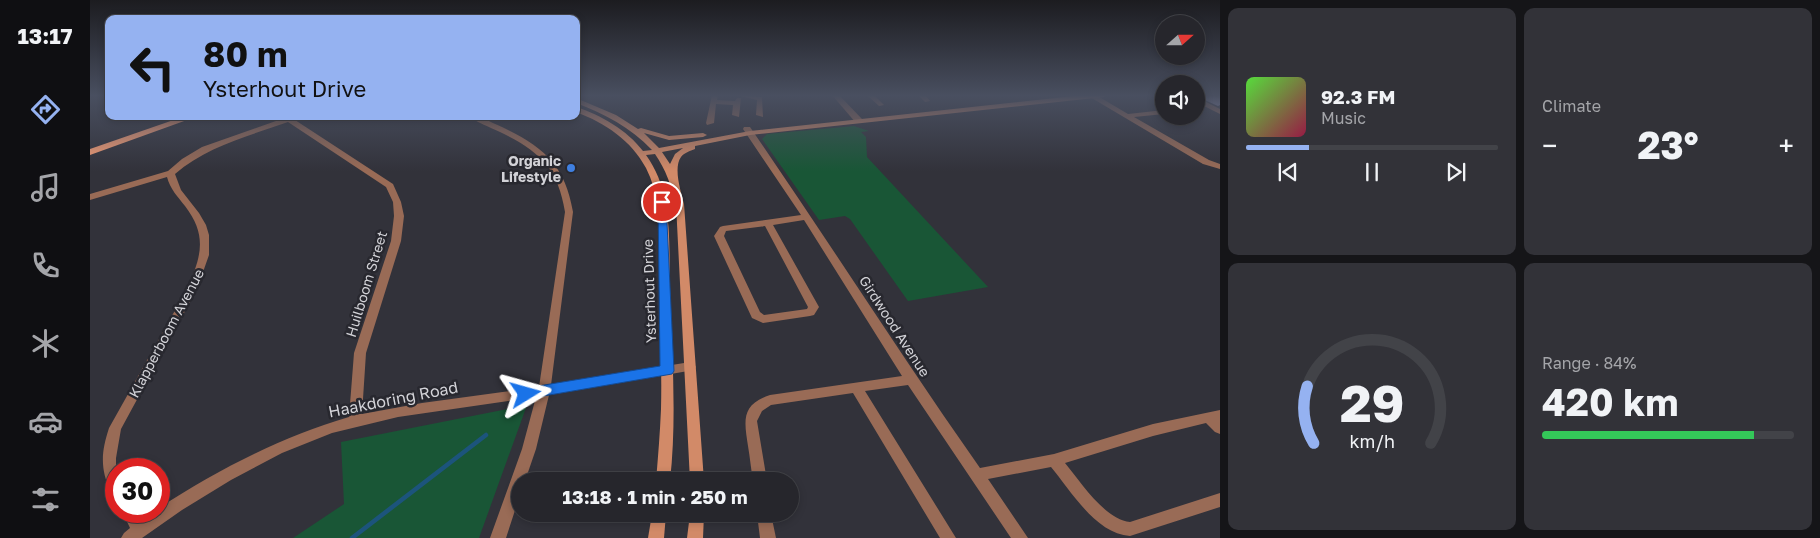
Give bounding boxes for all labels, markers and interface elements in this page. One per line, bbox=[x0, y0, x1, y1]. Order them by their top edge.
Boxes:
north arrow bbox=[1155, 15, 1205, 65]
map controls bbox=[1155, 15, 1205, 125]
text: 13:17 bbox=[17, 22, 73, 49]
text: 80 m bbox=[203, 33, 288, 75]
icon: left bbox=[120, 35, 185, 100]
text: Ysterhout Drive bbox=[203, 75, 366, 102]
button: sound bbox=[1155, 75, 1205, 125]
text: 92.3 FM bbox=[1321, 85, 1395, 108]
icon: directions bbox=[28, 92, 63, 127]
text: Climate bbox=[1542, 96, 1601, 116]
text: Music bbox=[1321, 108, 1366, 128]
text: 23° bbox=[1637, 122, 1699, 167]
text: − bbox=[1542, 129, 1557, 162]
text: + bbox=[1779, 129, 1794, 162]
place label: Organic Lifestyle bbox=[501, 152, 561, 185]
icon: previous bbox=[1274, 158, 1302, 186]
icon: pause bbox=[1358, 158, 1386, 186]
icon: next bbox=[1442, 158, 1470, 186]
marker: Organic Lifestyle bbox=[565, 162, 577, 174]
icon: music bbox=[28, 170, 63, 205]
pin bbox=[641, 181, 683, 223]
icon: arrive bbox=[648, 188, 676, 216]
street label: Huilboom Street bbox=[342, 229, 390, 339]
street label: Ysterhout Drive bbox=[639, 239, 659, 343]
icon: phone bbox=[28, 248, 63, 283]
street label: Klapperboom Avenue bbox=[125, 266, 207, 400]
street label: Girdwood Avenue bbox=[856, 272, 934, 380]
icon: climate bbox=[28, 326, 63, 361]
text: Range · 84% bbox=[1542, 353, 1636, 373]
position arrow bbox=[499, 367, 551, 419]
text: 29 bbox=[1340, 371, 1404, 433]
street label: Haakdoring Road bbox=[326, 377, 460, 421]
text: 420 km bbox=[1542, 379, 1678, 424]
icon: car bbox=[28, 404, 63, 439]
text: km/h bbox=[1349, 430, 1395, 452]
speed limit sign: 30 bbox=[105, 458, 170, 523]
icon: filters bbox=[28, 482, 63, 517]
text: 13:18 · 1 min · 250 m bbox=[562, 485, 748, 508]

